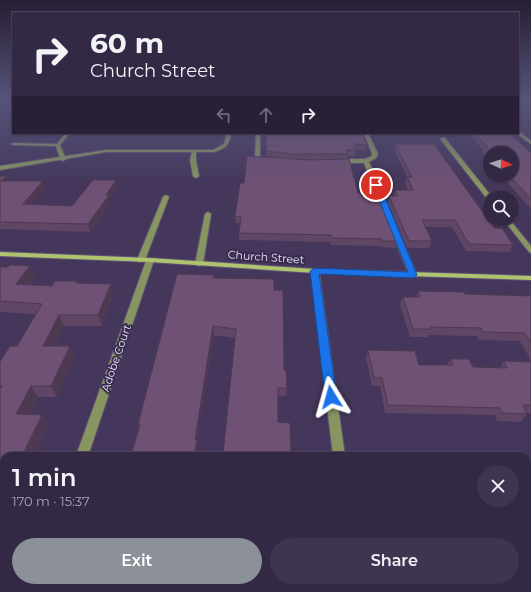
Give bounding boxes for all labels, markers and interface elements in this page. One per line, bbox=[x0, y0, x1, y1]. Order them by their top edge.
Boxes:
text: 60 m bbox=[90, 26, 164, 60]
icon: right bbox=[24, 28, 76, 80]
text: Church Street bbox=[90, 60, 215, 82]
icon: left bbox=[213, 104, 235, 126]
icon: ahead bbox=[255, 104, 277, 126]
icon: right bbox=[297, 104, 319, 126]
north arrow bbox=[483, 146, 519, 182]
map controls bbox=[483, 146, 519, 226]
pin bbox=[359, 168, 393, 202]
icon: arrive bbox=[365, 174, 387, 196]
button: search bbox=[483, 190, 519, 226]
street label: Church Street bbox=[227, 247, 305, 267]
street label: Adobe Court bbox=[98, 322, 134, 393]
position arrow bbox=[310, 376, 352, 418]
text: 1 min bbox=[12, 463, 76, 492]
button: close bbox=[477, 465, 519, 507]
text: 170 m · 15:37 bbox=[12, 493, 90, 509]
button: Exit bbox=[12, 538, 262, 584]
button: Share bbox=[270, 538, 519, 584]

